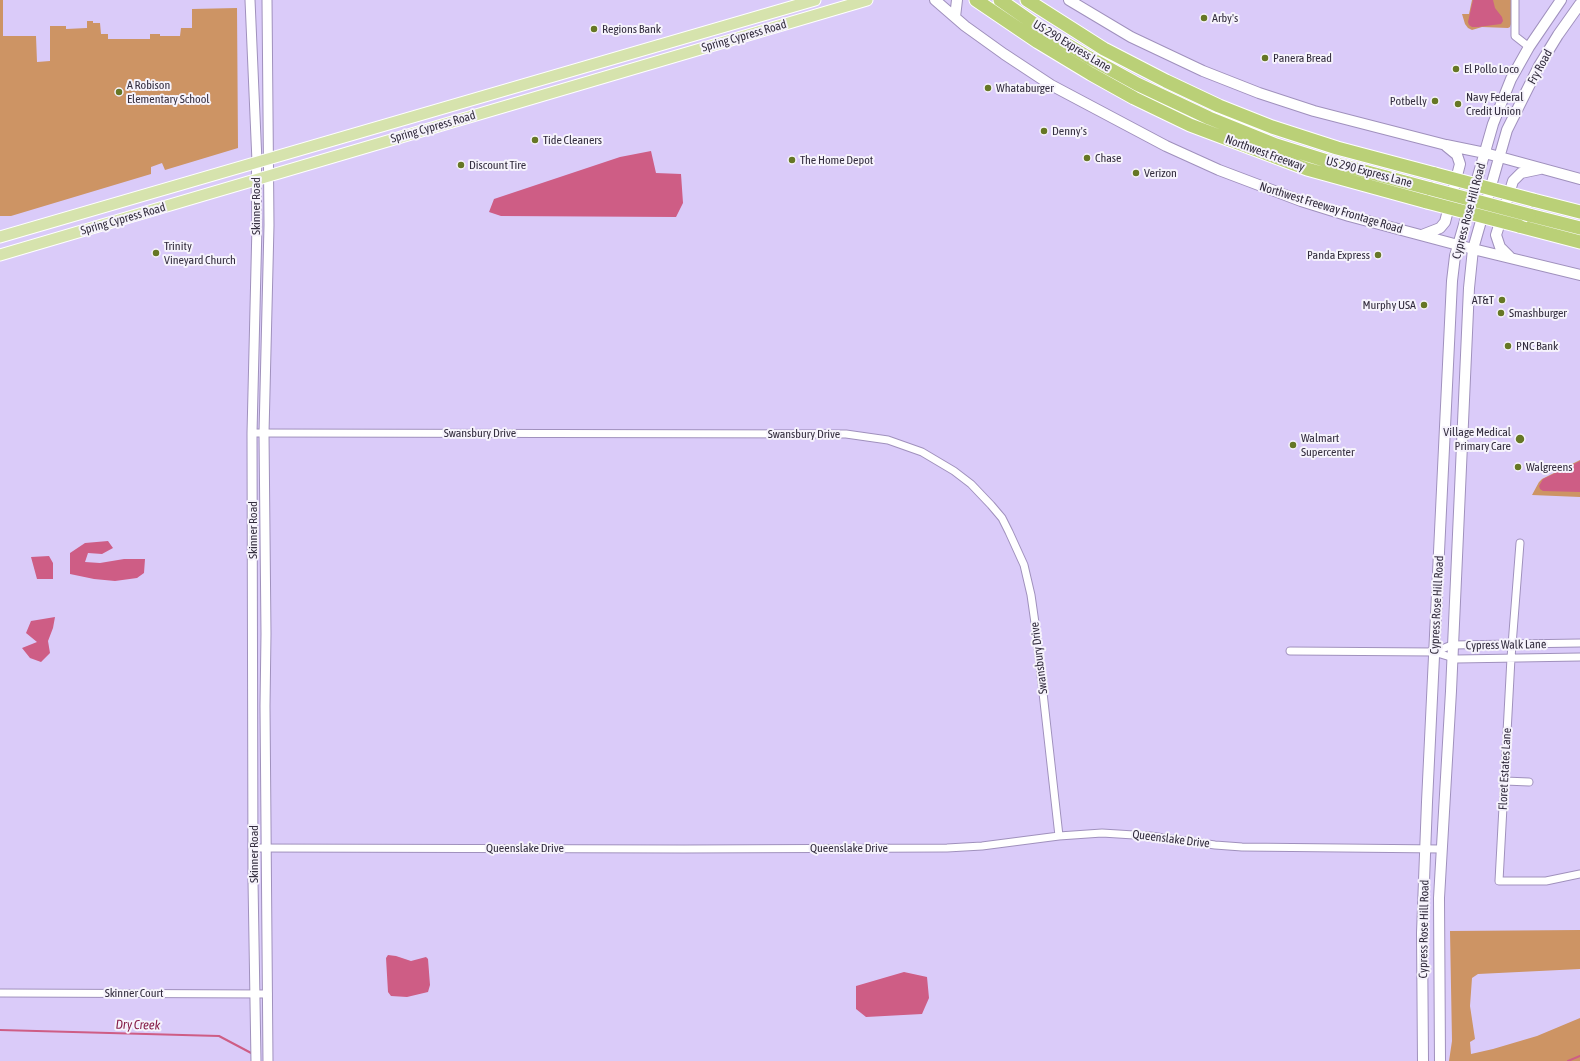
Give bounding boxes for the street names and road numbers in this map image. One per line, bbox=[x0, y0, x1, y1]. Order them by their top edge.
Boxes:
street label: Spring Cypress Road bbox=[700, 17, 788, 55]
street label: US 290 Express Lane bbox=[1030, 17, 1114, 75]
street label: Fry Road bbox=[1525, 47, 1555, 87]
street label: Spring Cypress Road bbox=[389, 108, 477, 146]
street label: Northwest Freeway bbox=[1223, 132, 1307, 174]
street label: US 290 Express Lane bbox=[1324, 154, 1414, 190]
street label: Cypress Rose Hill Road bbox=[1449, 161, 1489, 261]
street label: Skinner Road bbox=[249, 177, 263, 235]
street label: Northwest Freeway Frontage Road bbox=[1258, 179, 1404, 237]
street label: Spring Cypress Road bbox=[79, 200, 167, 238]
street label: Swansbury Drive bbox=[444, 426, 516, 440]
street label: Swansbury Drive bbox=[768, 427, 840, 441]
street label: Skinner Road bbox=[246, 501, 260, 559]
street label: Cypress Rose Hill Road bbox=[1427, 555, 1447, 655]
street label: Swansbury Drive bbox=[1027, 621, 1051, 695]
street label: Cypress Walk Lane bbox=[1466, 637, 1546, 653]
street label: Floret Estates Lane bbox=[1496, 728, 1514, 810]
street label: Skinner Road bbox=[247, 825, 261, 883]
street label: Queenslake Drive bbox=[1131, 827, 1211, 851]
street label: Queenslake Drive bbox=[486, 841, 564, 855]
street label: Queenslake Drive bbox=[810, 841, 888, 855]
street label: Cypress Rose Hill Road bbox=[1416, 880, 1432, 978]
street label: Skinner Court bbox=[105, 986, 163, 1000]

